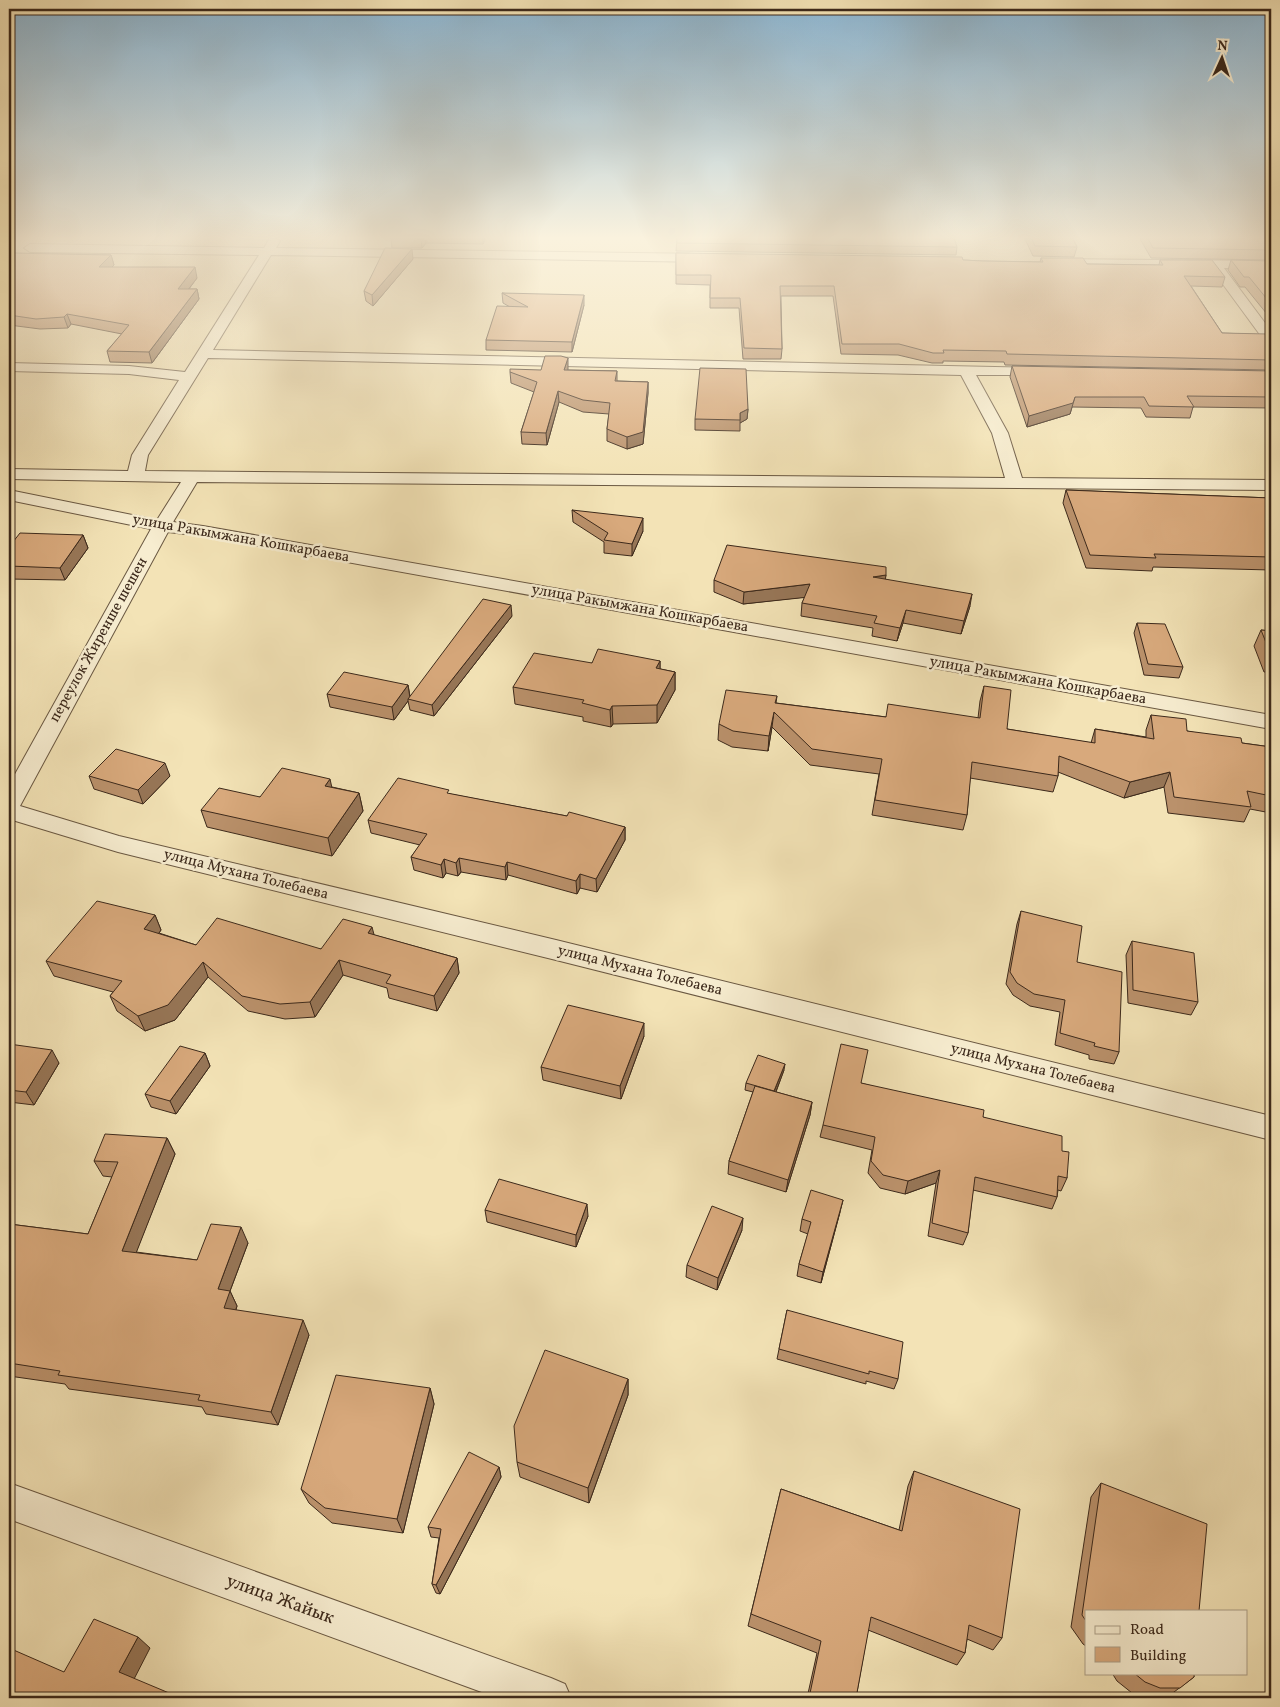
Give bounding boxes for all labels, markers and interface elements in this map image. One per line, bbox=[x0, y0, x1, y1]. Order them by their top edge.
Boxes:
north arrow bbox=[1198, 32, 1248, 82]
text: N bbox=[1217, 37, 1228, 56]
street label: улица Ракымжана Кошкарбаева bbox=[131, 510, 351, 568]
street label: переулок Жиренше шешен bbox=[45, 554, 153, 726]
street label: улица Ракымжана Кошкарбаева bbox=[530, 580, 750, 638]
street label: улица Ракымжана Кошкарбаева bbox=[928, 652, 1148, 710]
street label: улица Мухана Толебаева bbox=[161, 844, 331, 906]
street label: улица Мухана Толебаева bbox=[555, 940, 725, 1002]
street label: улица Мухана Толебаева bbox=[948, 1038, 1118, 1100]
street label: улица Жайык bbox=[222, 1569, 338, 1631]
legend bbox=[1085, 1610, 1248, 1674]
text: Road bbox=[1130, 1620, 1164, 1641]
text: Building bbox=[1130, 1646, 1187, 1667]

